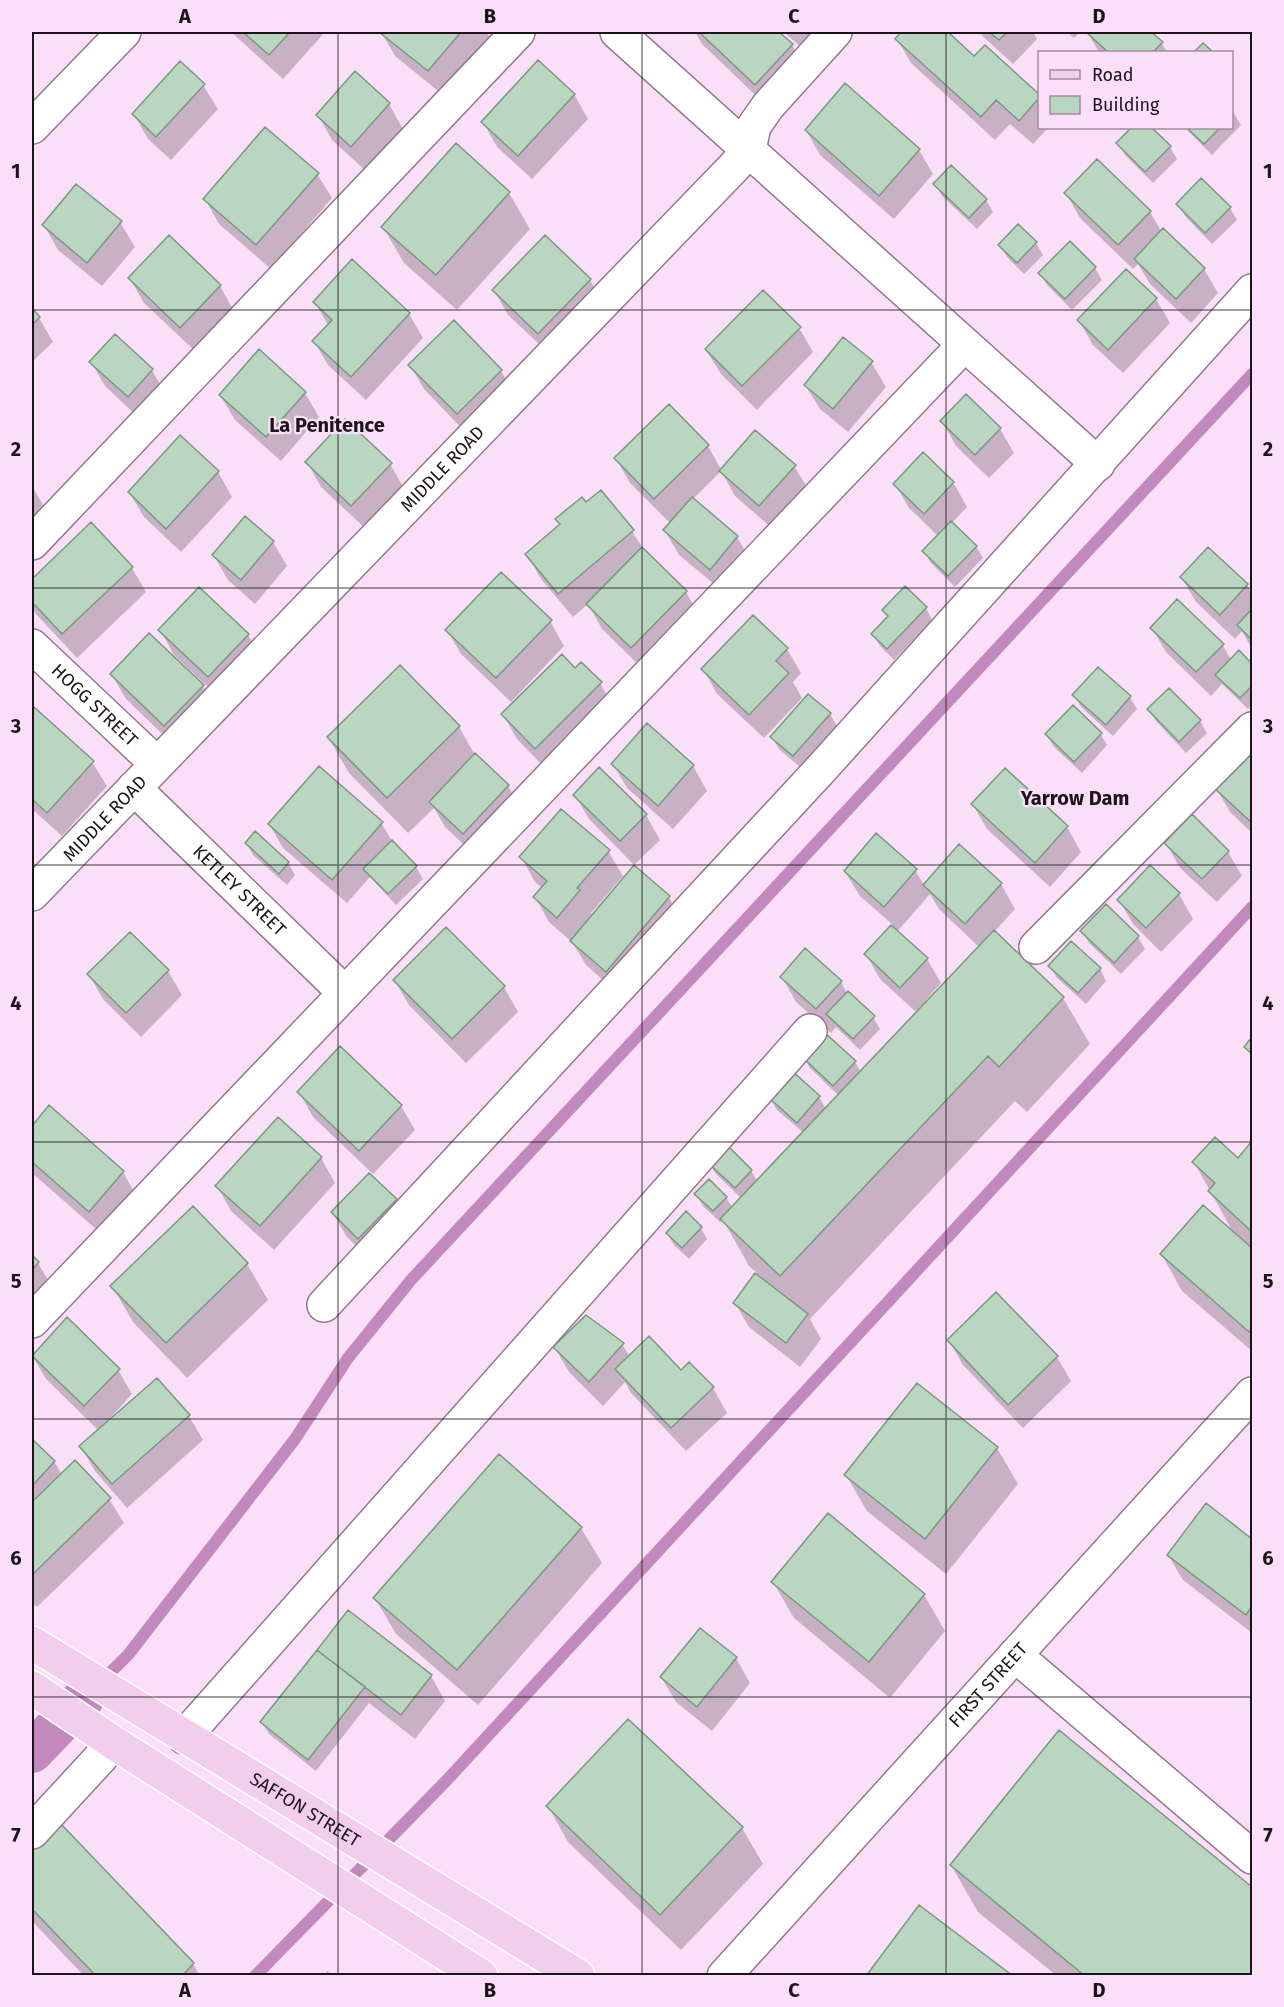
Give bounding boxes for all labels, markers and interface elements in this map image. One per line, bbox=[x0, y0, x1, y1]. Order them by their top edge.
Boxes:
text: A bbox=[178, 4, 192, 28]
text: B bbox=[484, 4, 496, 28]
text: C bbox=[788, 4, 800, 28]
text: D bbox=[1092, 4, 1106, 28]
legend bbox=[1038, 51, 1233, 129]
text: Road bbox=[1092, 64, 1134, 86]
text: Building bbox=[1092, 94, 1160, 116]
text: 1 bbox=[11, 159, 21, 183]
text: 1 bbox=[1263, 159, 1273, 183]
district label: La Penitence bbox=[269, 413, 385, 437]
street label: MIDDLE ROAD bbox=[396, 421, 489, 516]
text: 2 bbox=[11, 437, 21, 461]
text: 2 bbox=[1263, 437, 1273, 461]
street label: HOGG STREET bbox=[47, 659, 143, 751]
text: 3 bbox=[10, 714, 21, 738]
text: 3 bbox=[1262, 714, 1273, 738]
street label: MIDDLE ROAD bbox=[59, 771, 151, 866]
district label: Yarrow Dam bbox=[1020, 786, 1129, 810]
street label: KETLEY STREET bbox=[188, 840, 291, 941]
text: 4 bbox=[10, 991, 22, 1015]
text: 4 bbox=[1262, 991, 1274, 1015]
text: 5 bbox=[11, 1269, 22, 1293]
text: 5 bbox=[1263, 1269, 1274, 1293]
text: 6 bbox=[10, 1546, 22, 1570]
text: 6 bbox=[1262, 1546, 1274, 1570]
street label: FIRST STREET bbox=[944, 1638, 1033, 1732]
street label: SAFFON STREET bbox=[246, 1768, 365, 1852]
text: 7 bbox=[11, 1823, 21, 1847]
text: 7 bbox=[1263, 1823, 1273, 1847]
text: A bbox=[178, 1978, 192, 2002]
text: B bbox=[484, 1978, 496, 2002]
text: C bbox=[788, 1978, 800, 2002]
text: D bbox=[1092, 1978, 1106, 2002]

